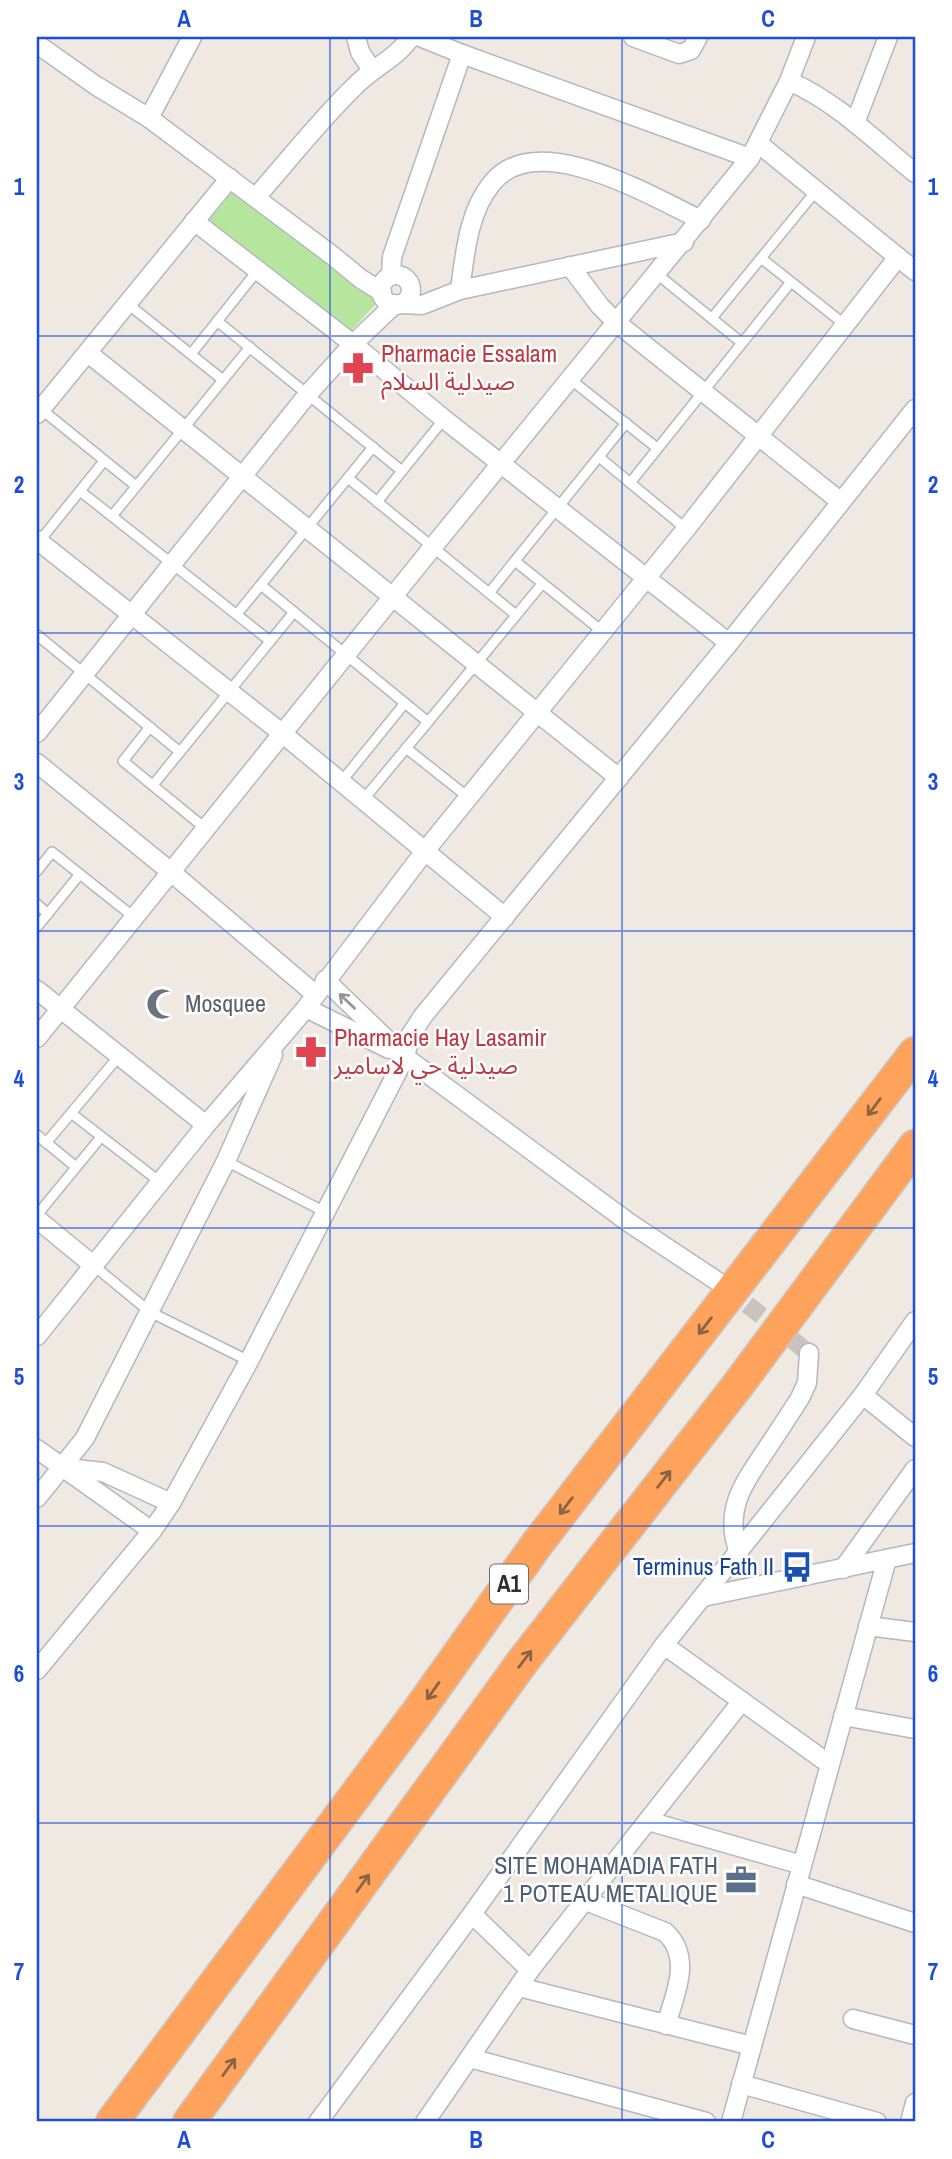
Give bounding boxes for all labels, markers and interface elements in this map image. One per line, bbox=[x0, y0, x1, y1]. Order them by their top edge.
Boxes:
text: A bbox=[177, 3, 191, 34]
text: B bbox=[469, 3, 483, 34]
text: C bbox=[761, 3, 775, 34]
text: 1 bbox=[14, 171, 25, 202]
text: 1 bbox=[928, 171, 939, 202]
place label: Pharmacie Essalam صيدلية السلام bbox=[381, 337, 557, 400]
pharmacy icon: Pharmacie Essalam صيدلية السلام bbox=[341, 351, 375, 385]
text: 2 bbox=[14, 469, 24, 500]
text: 2 bbox=[928, 469, 938, 500]
text: 3 bbox=[14, 766, 24, 797]
text: 3 bbox=[928, 766, 938, 797]
mosque icon: Mosquee bbox=[145, 987, 179, 1021]
place label: Mosquee bbox=[185, 987, 266, 1019]
one-way arrow bbox=[339, 993, 356, 1010]
place label: Pharmacie Hay Lasamir صيدلية حي لاسامير bbox=[333, 1021, 547, 1085]
pharmacy icon: Pharmacie Hay Lasamir صيدلية حي لاسامير bbox=[294, 1035, 328, 1069]
text: 4 bbox=[14, 1063, 25, 1094]
text: 4 bbox=[928, 1063, 939, 1094]
one-way arrow bbox=[867, 1097, 881, 1116]
one-way arrow bbox=[697, 1316, 712, 1334]
text: 5 bbox=[14, 1361, 24, 1392]
text: 5 bbox=[928, 1361, 938, 1392]
one-way arrow bbox=[657, 1471, 672, 1489]
one-way arrow bbox=[559, 1496, 573, 1515]
place label: Terminus Fath II bbox=[633, 1550, 774, 1582]
bus stop icon: Terminus Fath II bbox=[780, 1550, 814, 1584]
road number: A1 bbox=[490, 1564, 528, 1604]
one-way arrow bbox=[517, 1650, 532, 1668]
text: 6 bbox=[14, 1658, 24, 1689]
text: 6 bbox=[928, 1658, 938, 1689]
one-way arrow bbox=[426, 1681, 440, 1700]
place label: SITE MOHAMADIA FATH 1 POTEAU METALIQUE bbox=[494, 1849, 718, 1909]
office icon: SITE MOHAMADIA FATH 1 POTEAU METALIQUE bbox=[724, 1863, 758, 1897]
one-way arrow bbox=[356, 1874, 370, 1893]
text: 7 bbox=[14, 1956, 24, 1987]
text: 7 bbox=[928, 1956, 938, 1987]
one-way arrow bbox=[222, 2058, 237, 2077]
text: A bbox=[177, 2124, 191, 2155]
text: B bbox=[469, 2124, 483, 2155]
text: C bbox=[761, 2124, 775, 2155]

